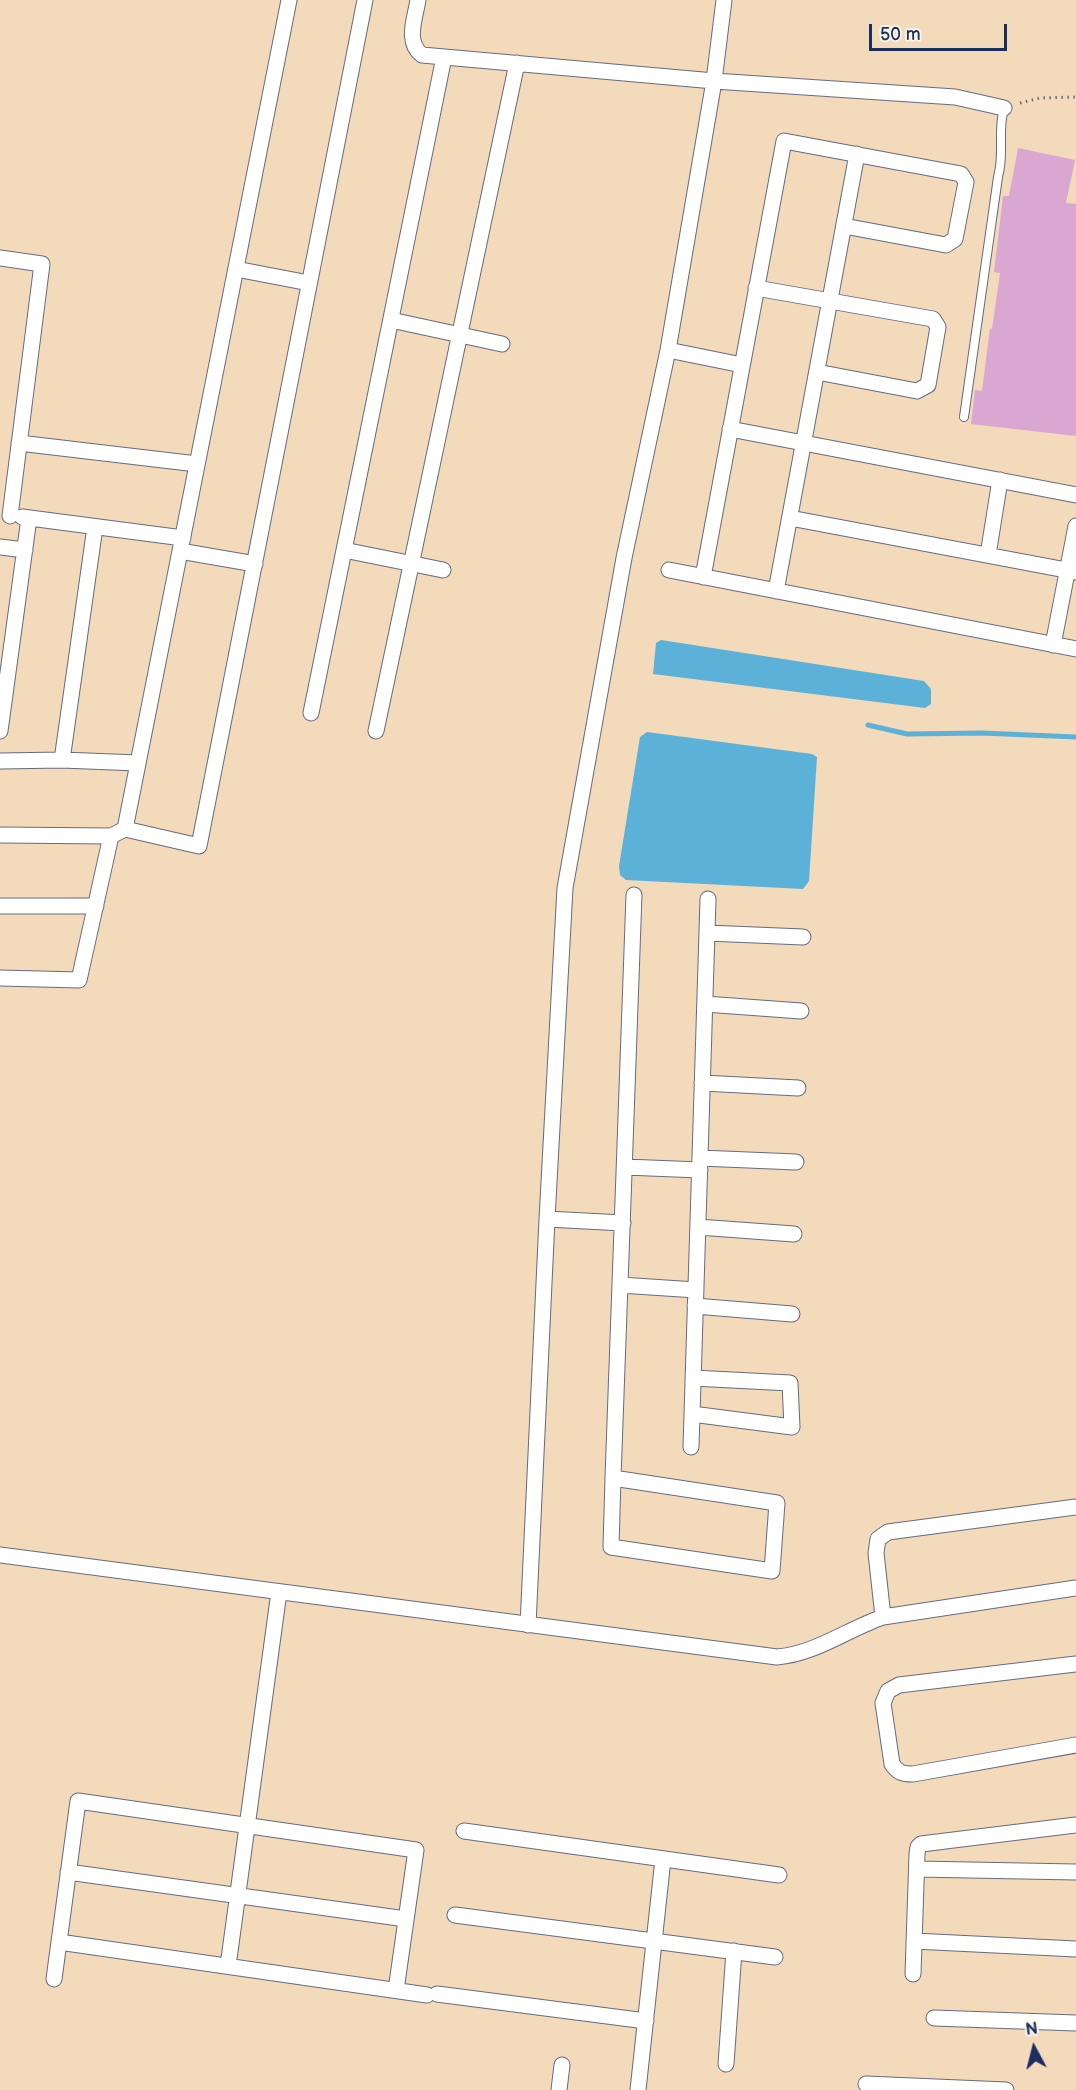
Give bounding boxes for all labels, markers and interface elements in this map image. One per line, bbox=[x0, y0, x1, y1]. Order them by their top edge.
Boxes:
scale bar bbox=[872, 12, 1010, 50]
text: 50 m bbox=[880, 24, 921, 45]
north arrow bbox=[1004, 2018, 1064, 2078]
text: N bbox=[1025, 2019, 1039, 2040]

